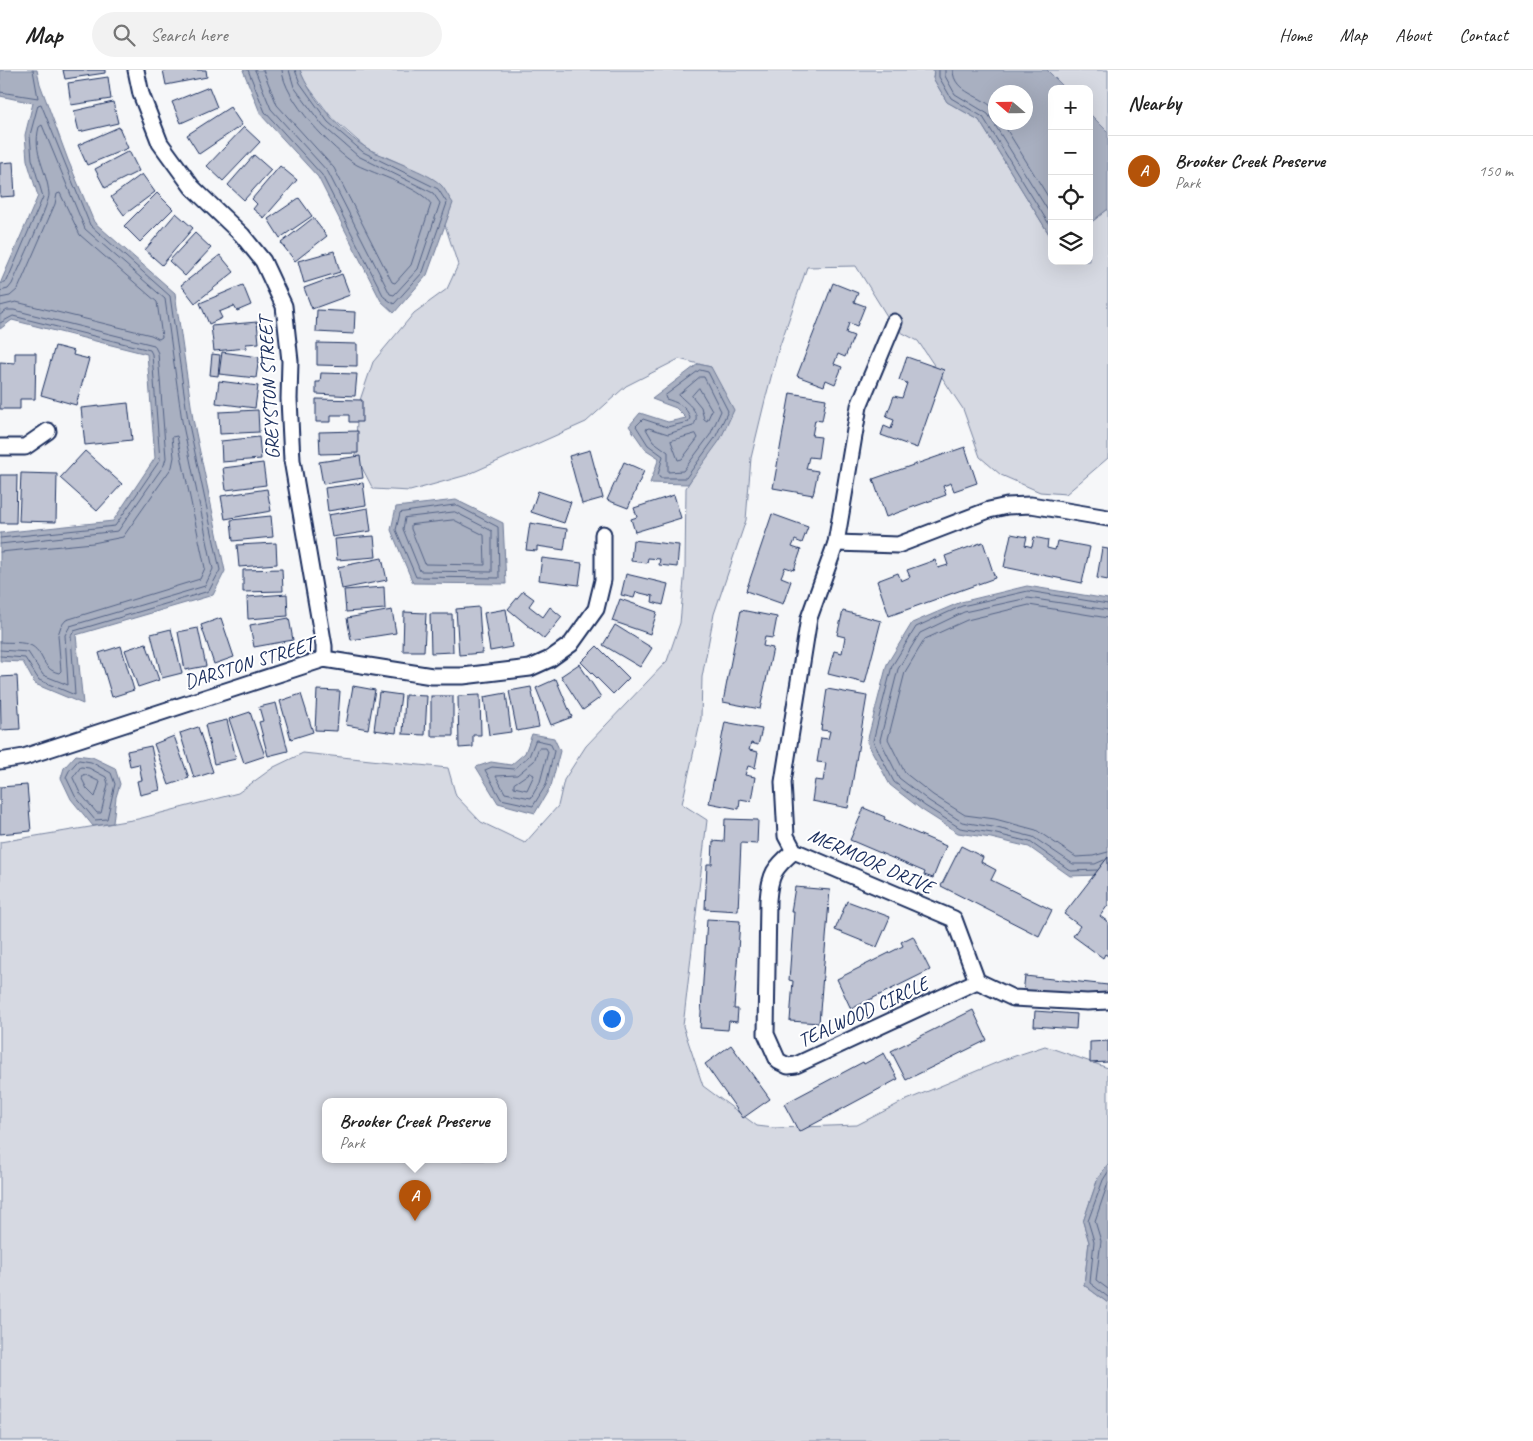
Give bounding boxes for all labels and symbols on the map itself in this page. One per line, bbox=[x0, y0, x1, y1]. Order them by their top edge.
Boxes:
north arrow bbox=[988, 85, 1033, 130]
street label: GREYSTON STREET bbox=[253, 312, 285, 460]
street label: DARSTON STREET bbox=[181, 630, 322, 695]
street label: MERMOOR DRIVE bbox=[805, 822, 940, 901]
street label: TEALWOOD CIRCLE bbox=[794, 970, 935, 1053]
your location bbox=[599, 1006, 625, 1032]
pin: A bbox=[399, 1180, 431, 1221]

